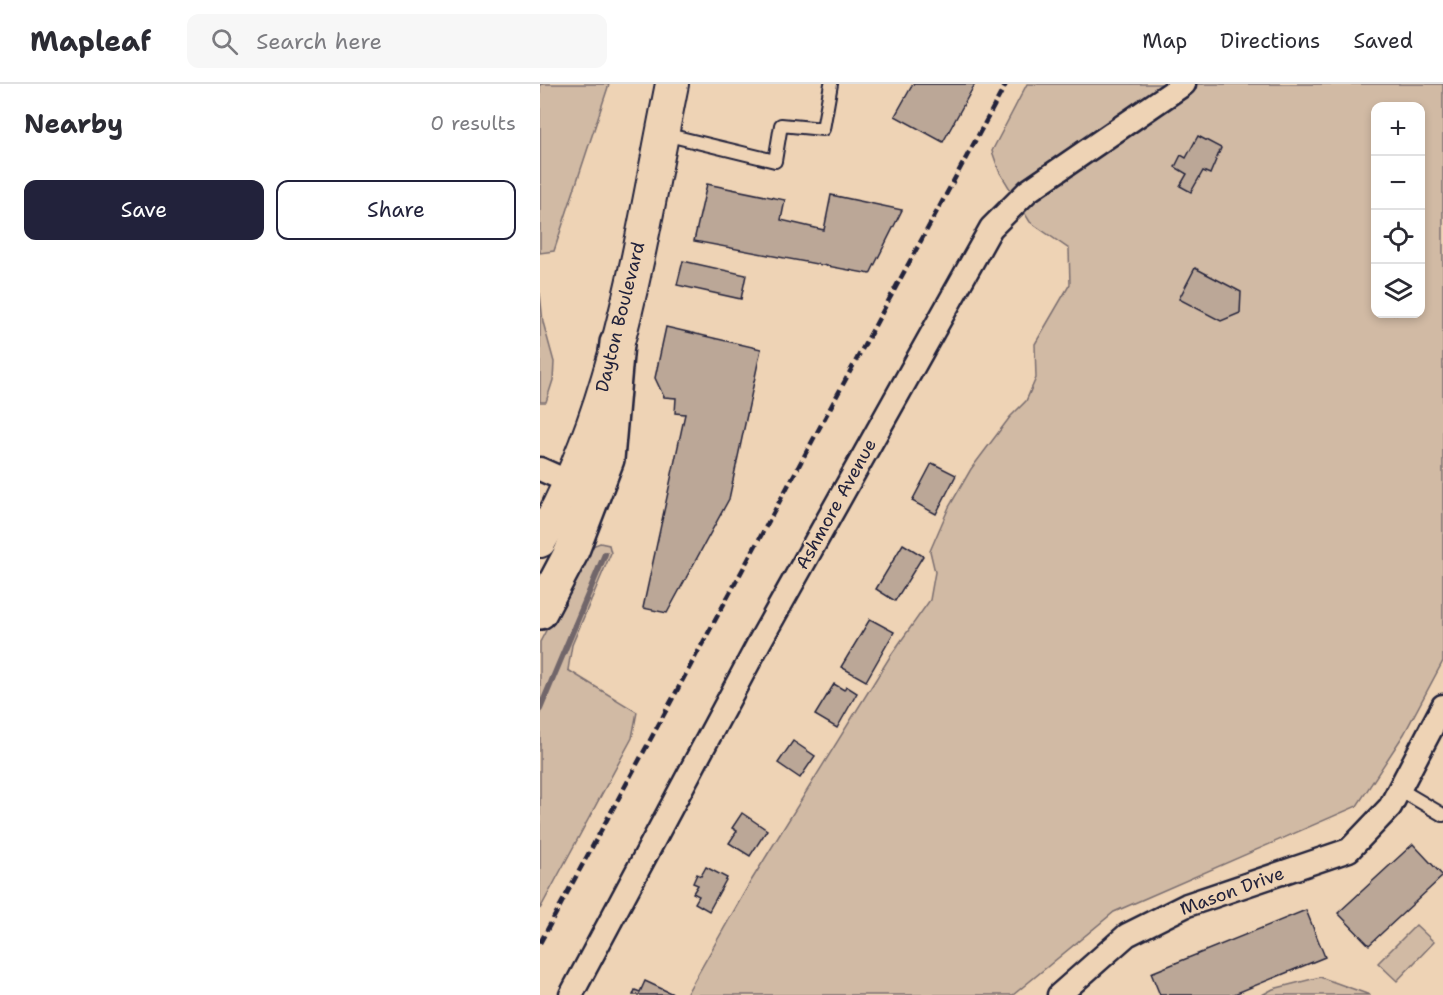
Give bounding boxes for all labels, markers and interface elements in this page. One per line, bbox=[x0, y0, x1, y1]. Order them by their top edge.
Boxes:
search box bbox=[187, 14, 607, 68]
text: Mapleaf bbox=[30, 22, 151, 60]
icon: search bbox=[208, 25, 241, 58]
text: Search here bbox=[256, 27, 382, 56]
text: Map bbox=[1142, 27, 1187, 55]
text: Directions bbox=[1220, 27, 1320, 55]
text: Saved bbox=[1353, 27, 1413, 55]
map controls bbox=[1371, 102, 1425, 318]
button: + bbox=[1371, 102, 1425, 156]
text: Nearby bbox=[24, 106, 123, 141]
text: 0 results bbox=[430, 110, 516, 136]
button: − bbox=[1371, 156, 1425, 210]
button: Save bbox=[24, 180, 264, 240]
button: Share bbox=[276, 180, 516, 240]
button: locate bbox=[1371, 210, 1425, 264]
street label: Dayton Boulevard bbox=[590, 239, 650, 395]
button: layers bbox=[1371, 264, 1425, 318]
street label: Ashmore Avenue bbox=[790, 434, 882, 574]
street label: Mason Drive bbox=[1177, 861, 1287, 921]

